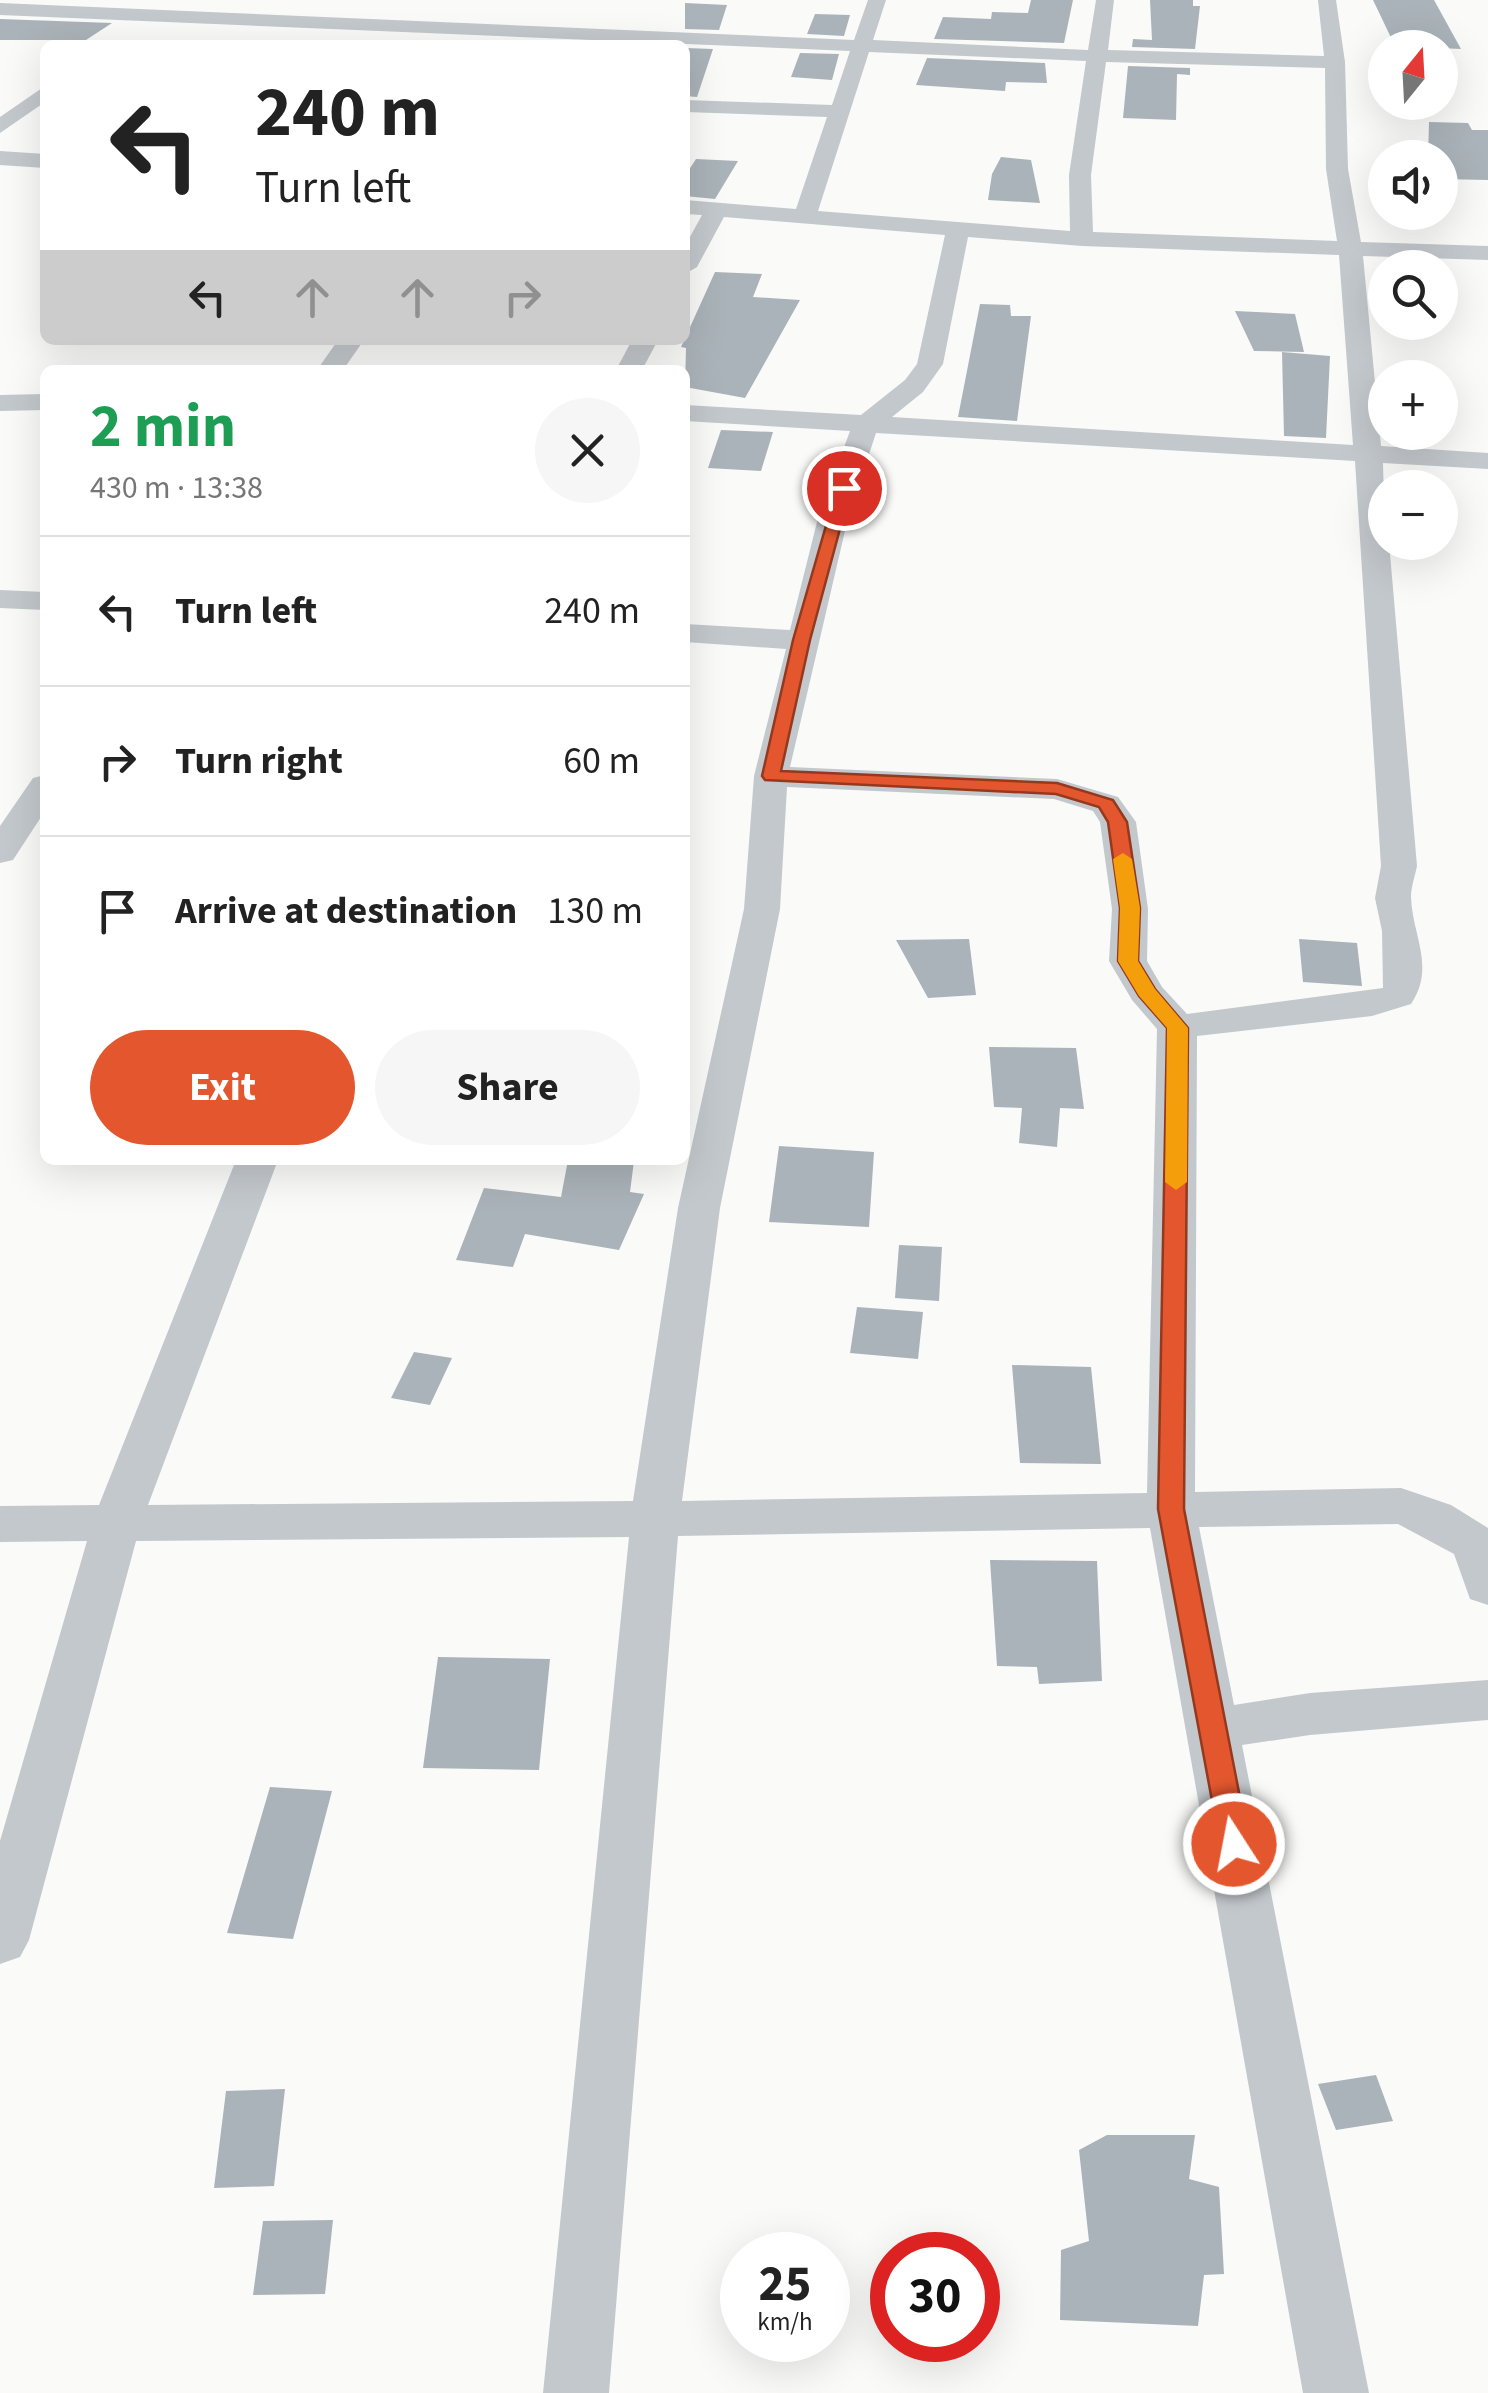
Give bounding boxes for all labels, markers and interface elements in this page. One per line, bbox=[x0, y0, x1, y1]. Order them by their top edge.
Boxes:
north arrow bbox=[1368, 30, 1458, 120]
map controls bbox=[1368, 30, 1458, 560]
text: 240 m bbox=[255, 63, 440, 163]
icon: left bbox=[90, 80, 220, 210]
button: sound bbox=[1368, 140, 1458, 230]
text: Turn left bbox=[255, 156, 411, 220]
button: search bbox=[1368, 250, 1458, 340]
icon: left bbox=[180, 270, 235, 325]
icon: ahead bbox=[285, 270, 340, 325]
icon: ahead bbox=[390, 270, 445, 325]
icon: right bbox=[495, 270, 550, 325]
button: + bbox=[1368, 360, 1458, 450]
text: 2 min bbox=[90, 385, 236, 470]
button: close bbox=[535, 398, 640, 503]
pin bbox=[802, 446, 887, 531]
icon: arrive bbox=[817, 461, 872, 516]
text: 430 m · 13:38 bbox=[90, 465, 263, 511]
button: − bbox=[1368, 470, 1458, 560]
icon: left bbox=[90, 584, 145, 639]
text: Turn left bbox=[175, 584, 317, 638]
text: 240 m bbox=[544, 584, 640, 638]
icon: right bbox=[90, 734, 145, 789]
text: Turn right bbox=[175, 734, 343, 788]
text: 60 m bbox=[563, 734, 640, 788]
icon: arrive bbox=[90, 884, 145, 939]
text: Arrive at destination bbox=[175, 884, 517, 938]
text: 130 m bbox=[547, 884, 643, 938]
button: Exit bbox=[90, 1030, 355, 1145]
button: Share bbox=[375, 1030, 640, 1145]
position arrow bbox=[1182, 1792, 1286, 1896]
speed limit sign: 30 bbox=[870, 2232, 1000, 2362]
text: 25 bbox=[759, 2249, 811, 2320]
text: km/h bbox=[757, 2304, 813, 2340]

